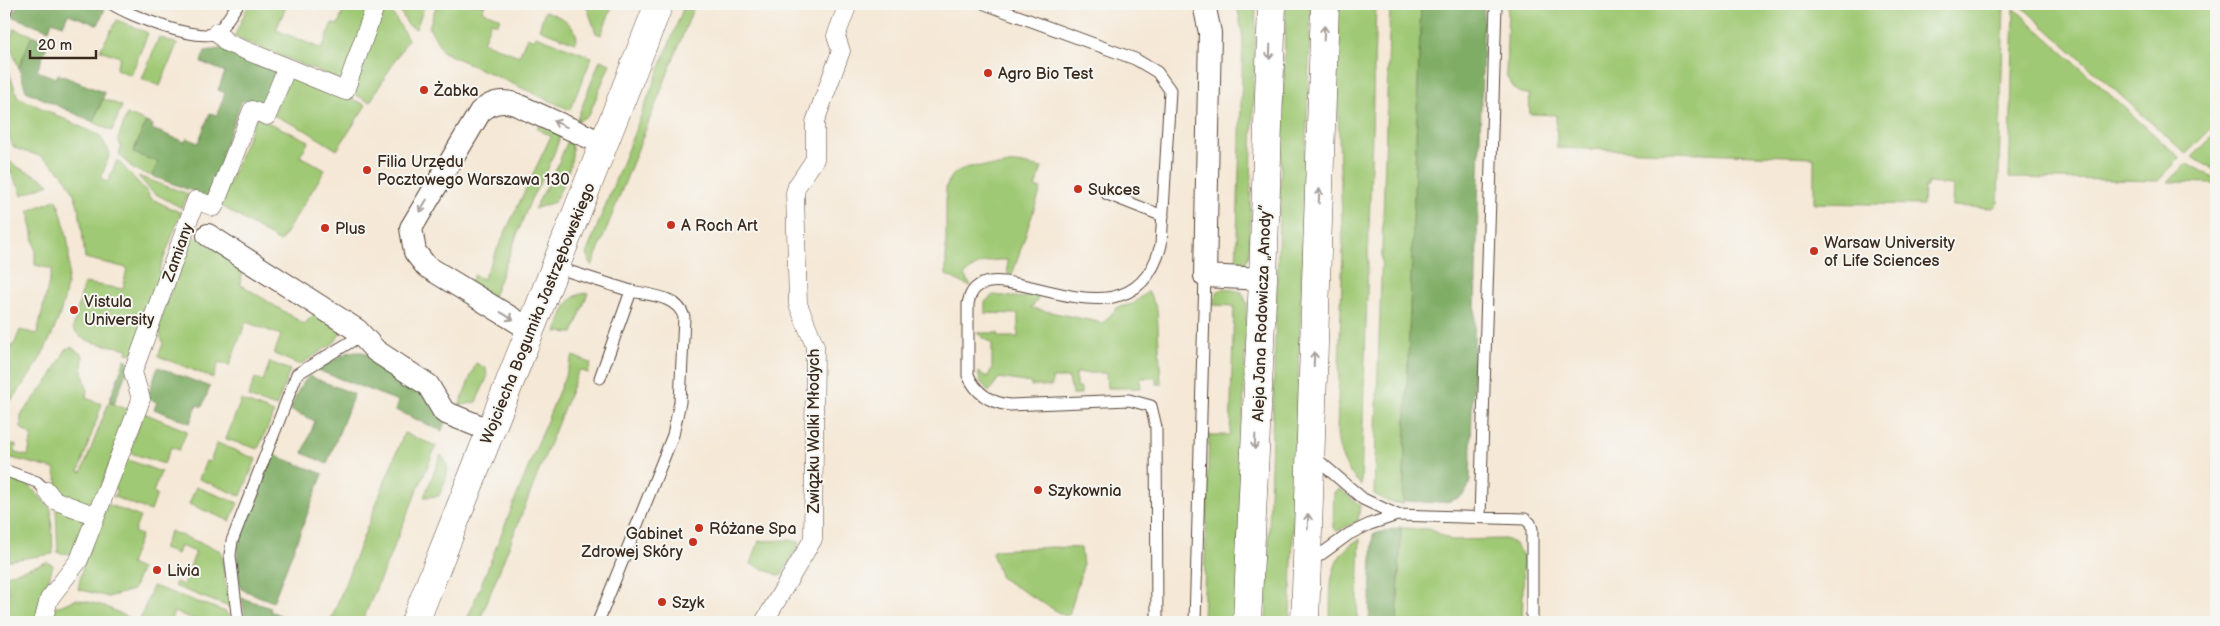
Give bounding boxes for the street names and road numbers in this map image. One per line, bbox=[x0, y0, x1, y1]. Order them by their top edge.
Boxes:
street label: Wojciecha Bogumiła Jastrzębowskiego bbox=[477, 180, 600, 447]
street label: Aleja Jana Rodowicza „Anody” bbox=[1249, 204, 1276, 422]
street label: Zamiany bbox=[159, 220, 198, 285]
street label: Związku Walki Młodych bbox=[805, 349, 824, 514]

